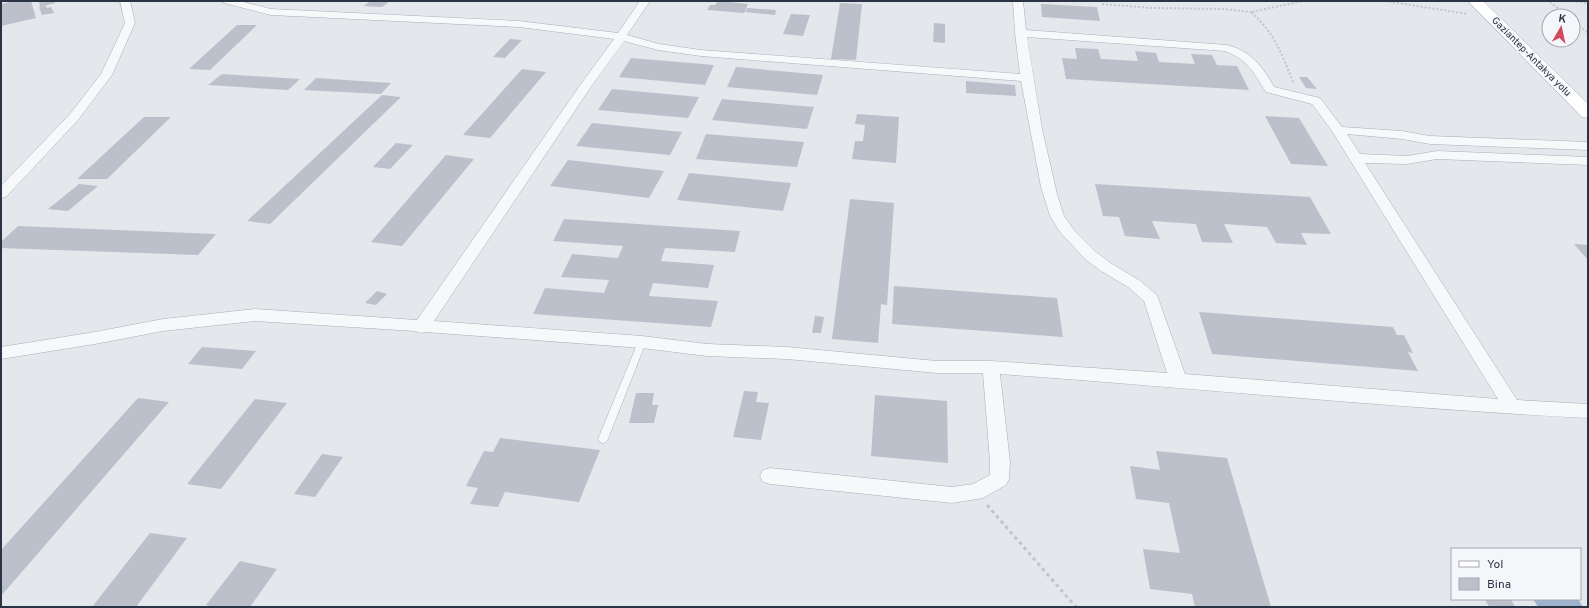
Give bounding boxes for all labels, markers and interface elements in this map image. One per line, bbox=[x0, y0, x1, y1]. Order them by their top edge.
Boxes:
north arrow bbox=[1541, 8, 1581, 48]
text: K bbox=[1557, 12, 1568, 27]
street label: Gaziantep-Antakya yolu bbox=[1488, 14, 1574, 100]
legend bbox=[1451, 548, 1581, 600]
text: Yol bbox=[1487, 557, 1503, 573]
text: Bina bbox=[1487, 577, 1511, 593]

